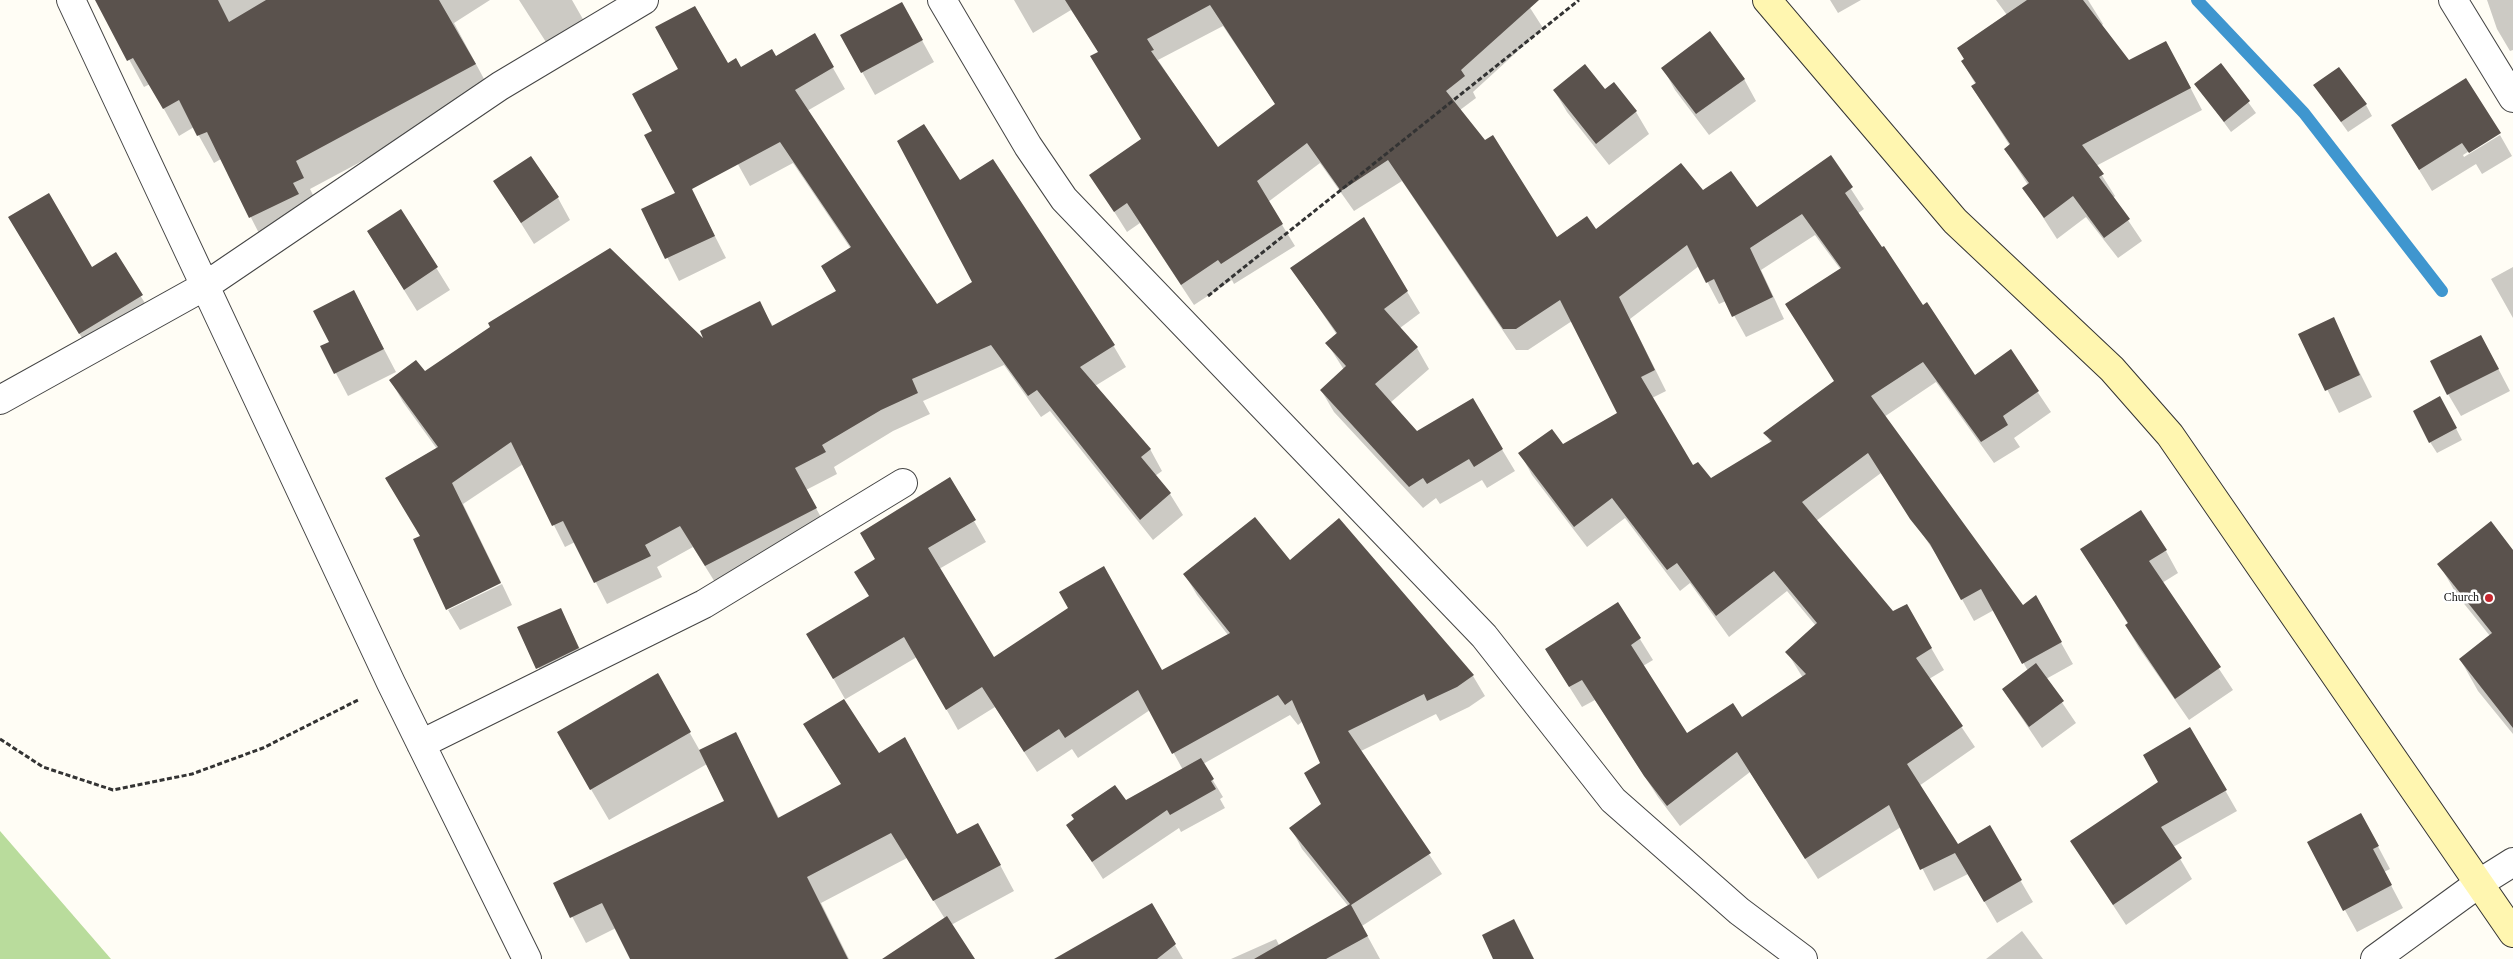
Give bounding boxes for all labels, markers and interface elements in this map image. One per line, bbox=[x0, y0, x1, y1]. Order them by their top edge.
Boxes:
place label: Church bbox=[2444, 591, 2479, 605]
marker: Church bbox=[2483, 592, 2495, 604]

